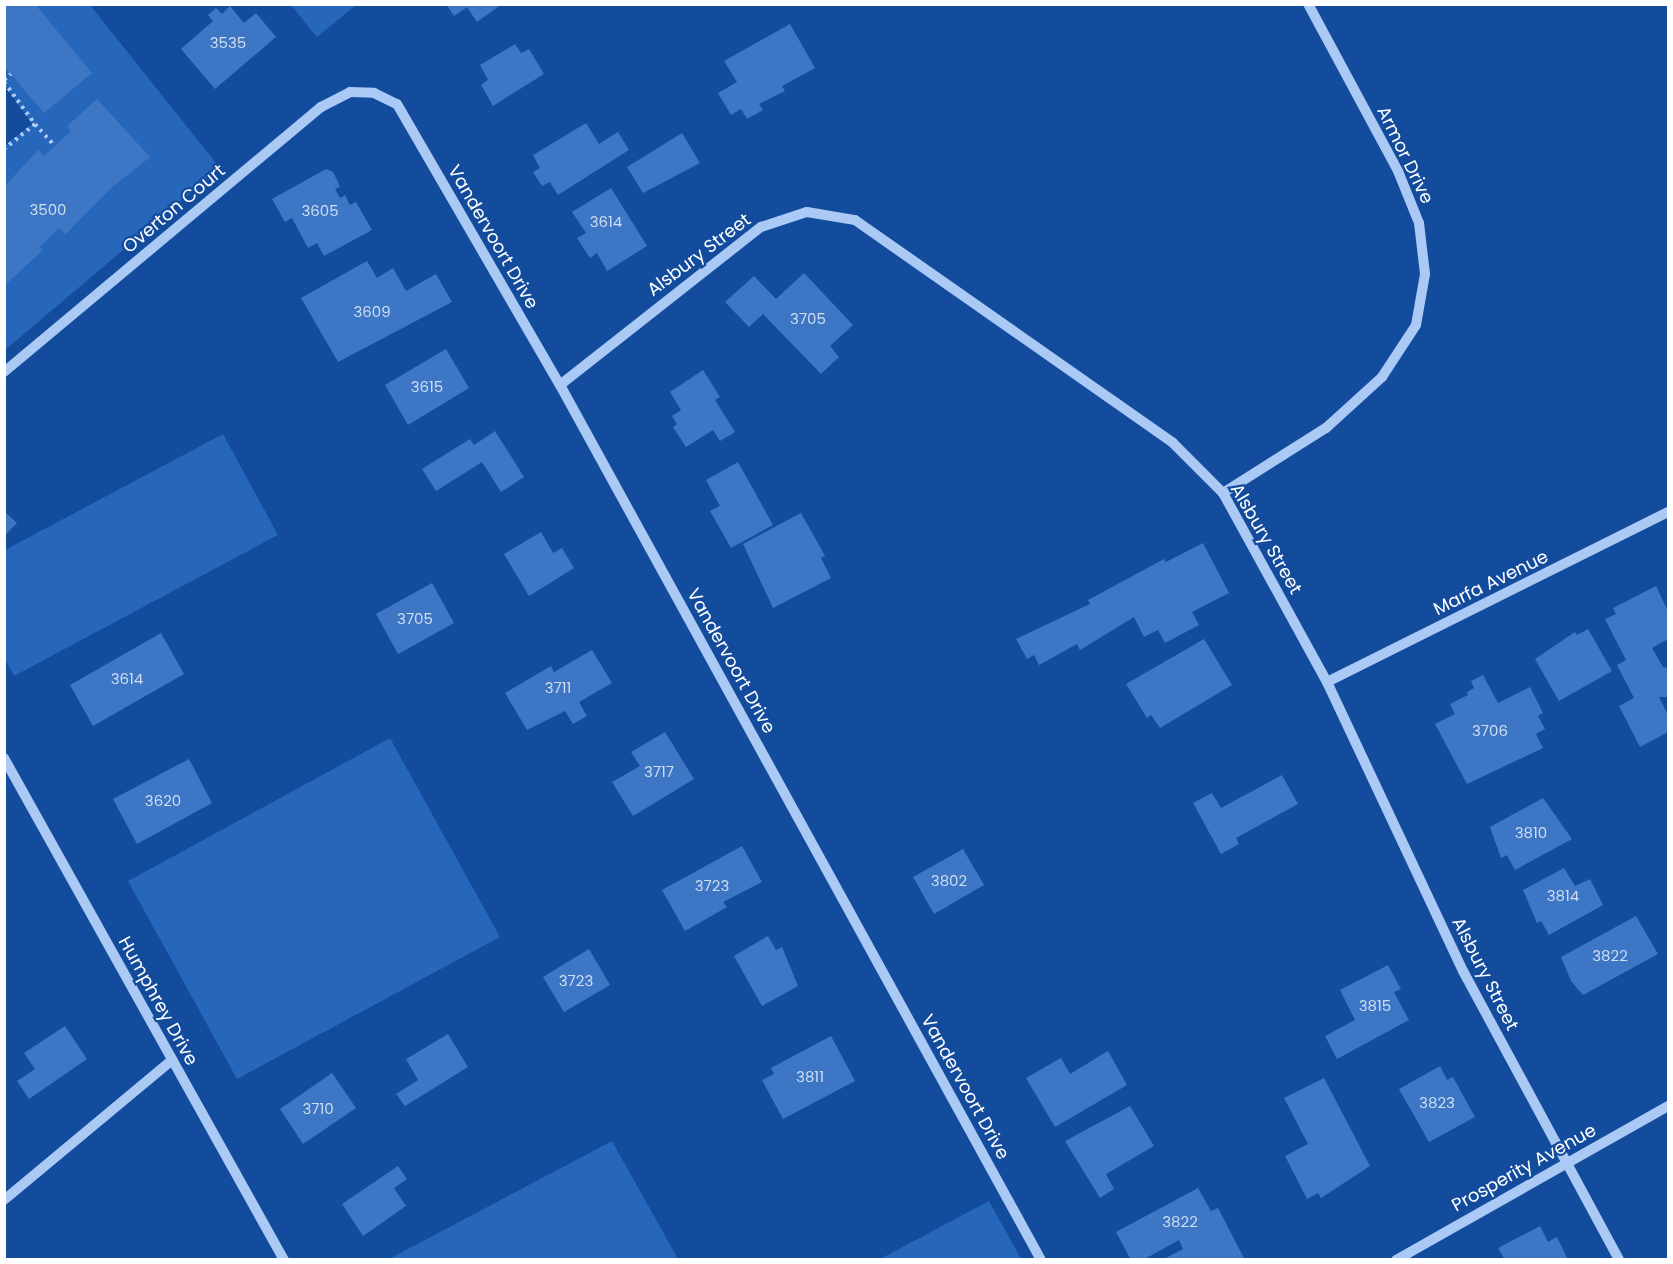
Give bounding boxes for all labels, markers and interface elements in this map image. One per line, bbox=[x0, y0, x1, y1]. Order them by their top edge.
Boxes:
house number: 3535 bbox=[210, 34, 246, 52]
street label: Armor Drive bbox=[1372, 103, 1438, 207]
street label: Overton Court bbox=[119, 160, 229, 258]
street label: Vandervoort Drive bbox=[443, 161, 543, 313]
house number: 3500 bbox=[29, 201, 67, 219]
house number: 3605 bbox=[301, 202, 339, 220]
street label: Alsbury Street bbox=[643, 209, 755, 301]
house number: 3614 bbox=[590, 213, 622, 231]
house number: 3609 bbox=[353, 303, 391, 321]
house number: 3705 bbox=[790, 310, 826, 328]
house number: 3615 bbox=[411, 378, 443, 396]
street label: Alsbury Street bbox=[1226, 480, 1306, 598]
street label: Marfa Avenue bbox=[1430, 546, 1552, 620]
street label: Vandervoort Drive bbox=[682, 585, 780, 737]
house number: 3705 bbox=[397, 610, 433, 628]
house number: 3614 bbox=[111, 670, 143, 688]
house number: 3711 bbox=[545, 679, 571, 697]
house number: 3706 bbox=[1472, 722, 1508, 740]
house number: 3717 bbox=[644, 763, 674, 781]
house number: 3620 bbox=[145, 792, 181, 810]
house number: 3810 bbox=[1515, 824, 1547, 842]
house number: 3802 bbox=[931, 872, 967, 890]
house number: 3723 bbox=[695, 877, 729, 895]
house number: 3814 bbox=[1547, 887, 1579, 905]
street label: Alsbury Street bbox=[1447, 914, 1523, 1034]
street label: Humphrey Drive bbox=[114, 933, 202, 1069]
house number: 3822 bbox=[1592, 947, 1628, 965]
house number: 3723 bbox=[559, 972, 593, 990]
house number: 3815 bbox=[1359, 997, 1391, 1015]
street label: Vandervoort Drive bbox=[916, 1011, 1014, 1163]
house number: 3811 bbox=[796, 1068, 824, 1086]
house number: 3823 bbox=[1419, 1094, 1455, 1112]
house number: 3710 bbox=[302, 1100, 334, 1118]
street label: Prosperity Avenue bbox=[1448, 1119, 1600, 1217]
house number: 3822 bbox=[1162, 1213, 1198, 1231]

